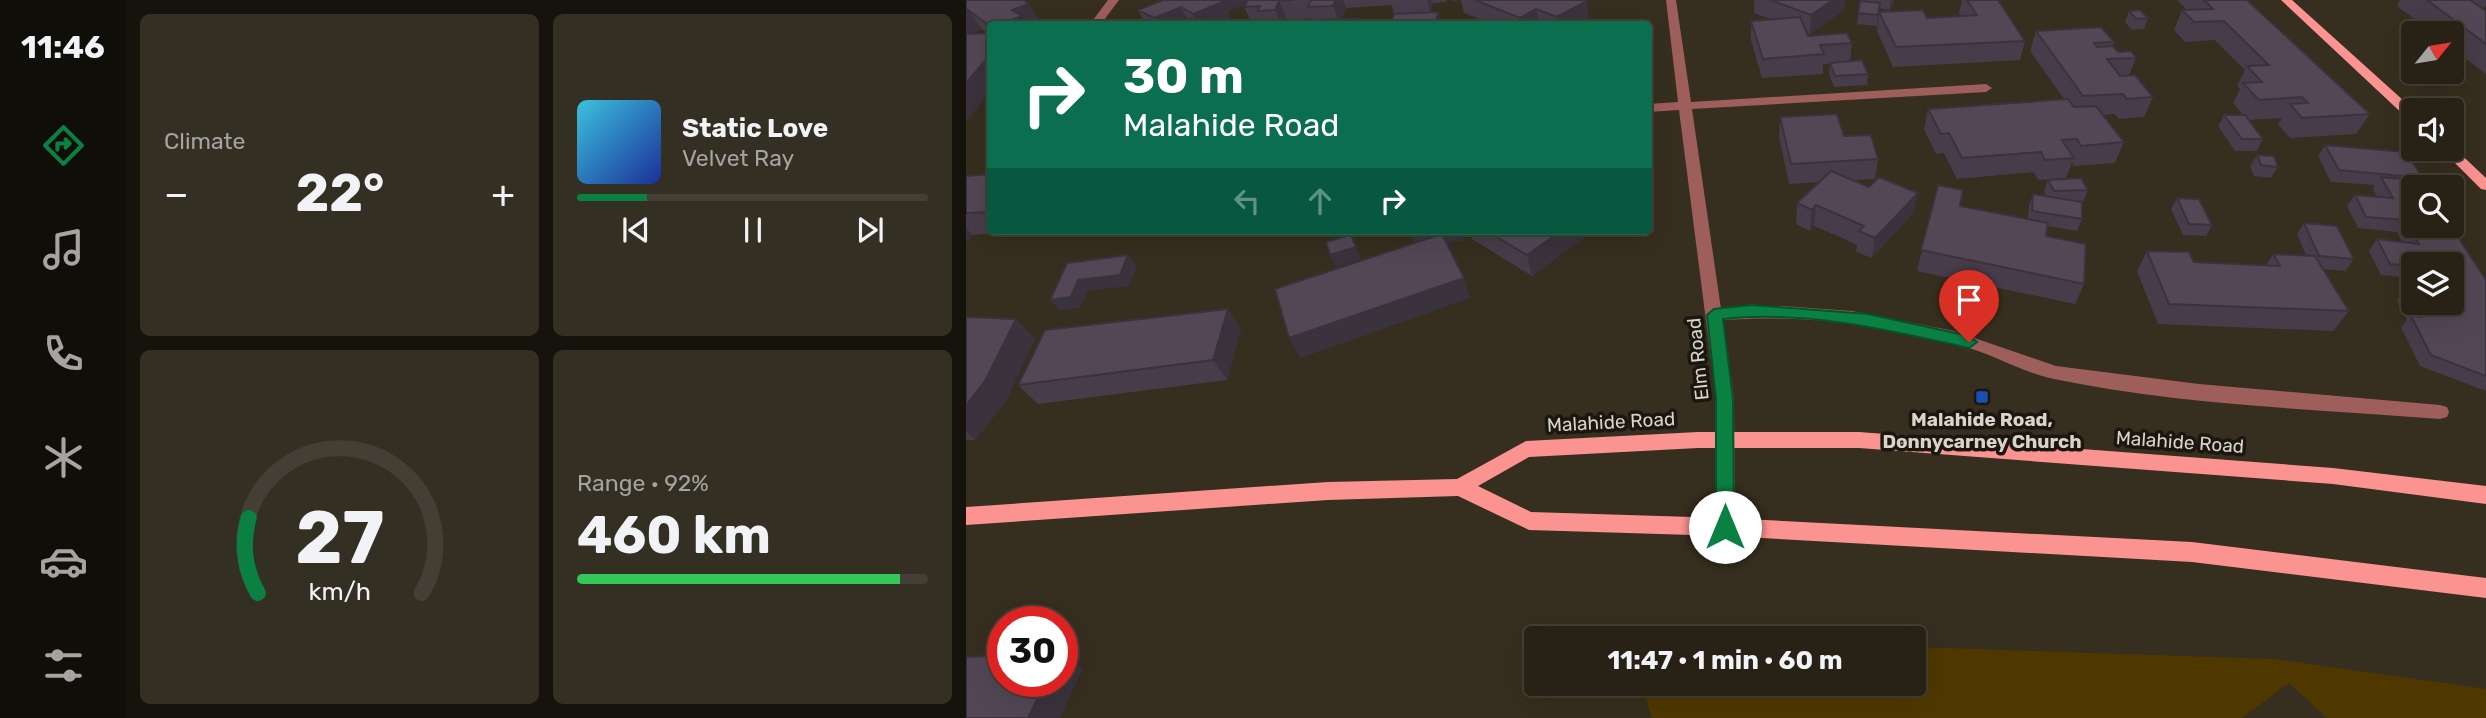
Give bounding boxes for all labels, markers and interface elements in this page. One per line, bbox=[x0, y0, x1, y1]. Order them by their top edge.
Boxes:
north arrow bbox=[2401, 21, 2464, 84]
map controls bbox=[2401, 21, 2464, 315]
text: 11:46 bbox=[21, 28, 105, 66]
text: 30 m bbox=[1123, 47, 1244, 105]
icon: right bbox=[1008, 49, 1099, 140]
button: sound bbox=[2401, 98, 2464, 161]
text: Malahide Road bbox=[1123, 106, 1339, 144]
text: Static Love bbox=[682, 113, 828, 144]
icon: directions bbox=[39, 121, 88, 170]
text: Climate bbox=[164, 127, 245, 155]
text: Velvet Ray bbox=[682, 144, 794, 172]
text: 22° bbox=[296, 162, 385, 224]
text: − bbox=[164, 171, 189, 217]
text: + bbox=[491, 171, 515, 217]
button: search bbox=[2401, 175, 2464, 238]
icon: left bbox=[1228, 182, 1266, 220]
icon: ahead bbox=[1301, 182, 1339, 220]
icon: right bbox=[1374, 182, 1412, 220]
icon: previous bbox=[617, 211, 655, 249]
icon: pause bbox=[734, 211, 772, 249]
icon: next bbox=[851, 211, 889, 249]
icon: music bbox=[39, 225, 88, 274]
button: layers bbox=[2401, 252, 2464, 315]
pin bbox=[1939, 270, 1999, 342]
icon: arrive bbox=[1950, 281, 1988, 319]
street label: Elm Road bbox=[1682, 317, 1714, 401]
icon: phone bbox=[39, 329, 88, 378]
marker: Malahide Road, Donnycarney Church bbox=[1974, 389, 1990, 405]
street label: Malahide Road bbox=[1546, 407, 1676, 437]
place label: Malahide Road, Donnycarney Church bbox=[1882, 408, 2082, 453]
street label: Malahide Road bbox=[2115, 426, 2245, 458]
icon: climate bbox=[39, 433, 88, 482]
text: Range · 92% bbox=[577, 469, 709, 497]
position arrow bbox=[1688, 490, 1762, 564]
text: 27 bbox=[295, 495, 384, 581]
text: 460 km bbox=[577, 504, 771, 566]
icon: car bbox=[39, 537, 88, 586]
text: km/h bbox=[308, 577, 371, 606]
speed limit sign: 30 bbox=[987, 606, 1078, 697]
icon: filters bbox=[39, 641, 88, 690]
text: 11:47 · 1 min · 60 m bbox=[1607, 645, 1843, 676]

